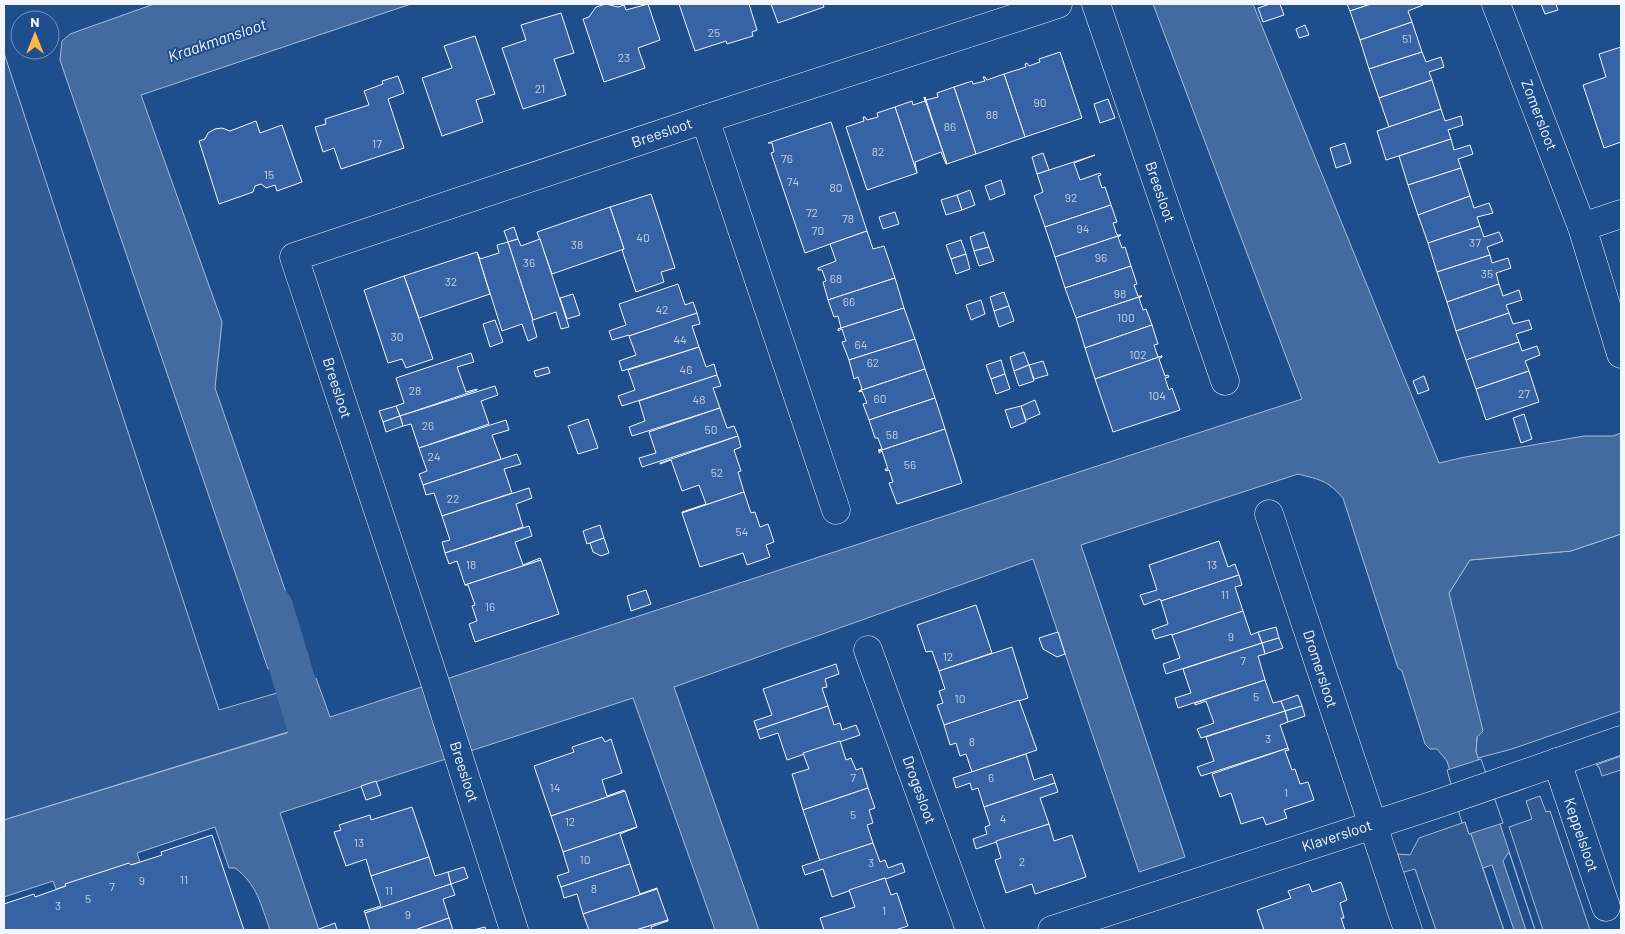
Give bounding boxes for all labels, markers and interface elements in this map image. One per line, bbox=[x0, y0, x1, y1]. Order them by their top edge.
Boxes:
north arrow bbox=[10, 10, 60, 60]
text: N bbox=[30, 13, 40, 30]
water label: Kraakmansloot bbox=[165, 14, 269, 65]
house number: 25 bbox=[708, 25, 720, 39]
house number: 51 bbox=[1402, 31, 1412, 45]
house number: 23 bbox=[618, 50, 630, 64]
street label: Zomersloot bbox=[1518, 77, 1562, 153]
house number: 21 bbox=[535, 81, 545, 95]
house number: 90 bbox=[1033, 95, 1047, 109]
house number: 88 bbox=[986, 107, 998, 121]
street label: Breesloot bbox=[629, 113, 694, 151]
house number: 86 bbox=[944, 119, 956, 133]
house number: 17 bbox=[372, 136, 382, 150]
house number: 82 bbox=[872, 144, 884, 158]
house number: 76 bbox=[781, 151, 793, 165]
street label: Breesloot bbox=[1142, 159, 1180, 224]
house number: 15 bbox=[264, 167, 274, 181]
house number: 74 bbox=[787, 174, 799, 188]
house number: 80 bbox=[829, 180, 843, 194]
house number: 92 bbox=[1065, 190, 1077, 204]
house number: 72 bbox=[806, 205, 818, 219]
house number: 78 bbox=[842, 211, 854, 225]
house number: 94 bbox=[1077, 221, 1089, 235]
house number: 70 bbox=[812, 223, 824, 237]
house number: 40 bbox=[636, 230, 650, 244]
house number: 37 bbox=[1469, 235, 1481, 249]
house number: 38 bbox=[571, 237, 583, 251]
house number: 96 bbox=[1095, 250, 1107, 264]
house number: 36 bbox=[523, 255, 535, 269]
house number: 35 bbox=[1481, 266, 1493, 280]
house number: 68 bbox=[830, 271, 842, 285]
house number: 32 bbox=[445, 274, 457, 288]
house number: 98 bbox=[1114, 286, 1126, 300]
house number: 66 bbox=[843, 294, 855, 308]
house number: 42 bbox=[655, 302, 669, 316]
house number: 100 bbox=[1117, 310, 1135, 324]
house number: 30 bbox=[391, 329, 403, 343]
house number: 44 bbox=[673, 332, 687, 346]
house number: 64 bbox=[855, 337, 867, 351]
house number: 102 bbox=[1129, 347, 1147, 361]
street label: Breesloot bbox=[320, 355, 356, 420]
house number: 62 bbox=[867, 355, 879, 369]
house number: 46 bbox=[680, 362, 692, 376]
house number: 28 bbox=[409, 383, 421, 397]
house number: 27 bbox=[1518, 386, 1530, 400]
house number: 104 bbox=[1148, 388, 1166, 402]
house number: 60 bbox=[874, 391, 886, 405]
house number: 48 bbox=[693, 392, 705, 406]
house number: 26 bbox=[422, 418, 434, 432]
house number: 50 bbox=[705, 422, 717, 436]
house number: 58 bbox=[886, 427, 898, 441]
house number: 24 bbox=[427, 449, 441, 463]
house number: 56 bbox=[904, 457, 916, 471]
house number: 52 bbox=[711, 465, 723, 479]
house number: 22 bbox=[447, 491, 459, 505]
house number: 54 bbox=[736, 524, 748, 538]
house number: 18 bbox=[466, 557, 476, 571]
house number: 13 bbox=[1207, 557, 1217, 571]
house number: 11 bbox=[1221, 587, 1229, 601]
house number: 16 bbox=[485, 599, 495, 613]
street label: Dromersloot bbox=[1300, 627, 1342, 710]
house number: 9 bbox=[1228, 629, 1234, 643]
house number: 12 bbox=[943, 649, 953, 663]
house number: 7 bbox=[1240, 653, 1246, 667]
house number: 5 bbox=[1253, 689, 1259, 703]
house number: 10 bbox=[955, 691, 965, 705]
house number: 3 bbox=[1265, 731, 1271, 745]
house number: 8 bbox=[969, 734, 975, 748]
street label: Breesloot bbox=[447, 739, 483, 804]
street label: Drogesloot bbox=[899, 753, 941, 826]
house number: 7 bbox=[850, 770, 856, 784]
house number: 6 bbox=[988, 770, 994, 784]
house number: 14 bbox=[550, 780, 560, 794]
house number: 1 bbox=[1284, 785, 1288, 799]
street label: Keppelsloot bbox=[1561, 795, 1603, 874]
house number: 5 bbox=[850, 807, 856, 821]
house number: 4 bbox=[1000, 811, 1006, 825]
house number: 12 bbox=[565, 814, 575, 828]
street label: Klaversloot bbox=[1299, 815, 1374, 855]
house number: 13 bbox=[354, 835, 364, 849]
house number: 10 bbox=[580, 852, 590, 866]
house number: 2 bbox=[1019, 854, 1025, 868]
house number: 3 bbox=[868, 855, 874, 869]
house number: 11 bbox=[180, 872, 188, 886]
house number: 9 bbox=[139, 873, 145, 887]
house number: 7 bbox=[109, 879, 115, 893]
house number: 8 bbox=[591, 881, 597, 895]
house number: 11 bbox=[385, 883, 393, 897]
house number: 5 bbox=[85, 891, 91, 905]
house number: 3 bbox=[55, 898, 61, 912]
house number: 1 bbox=[882, 903, 886, 917]
house number: 9 bbox=[405, 907, 411, 921]

